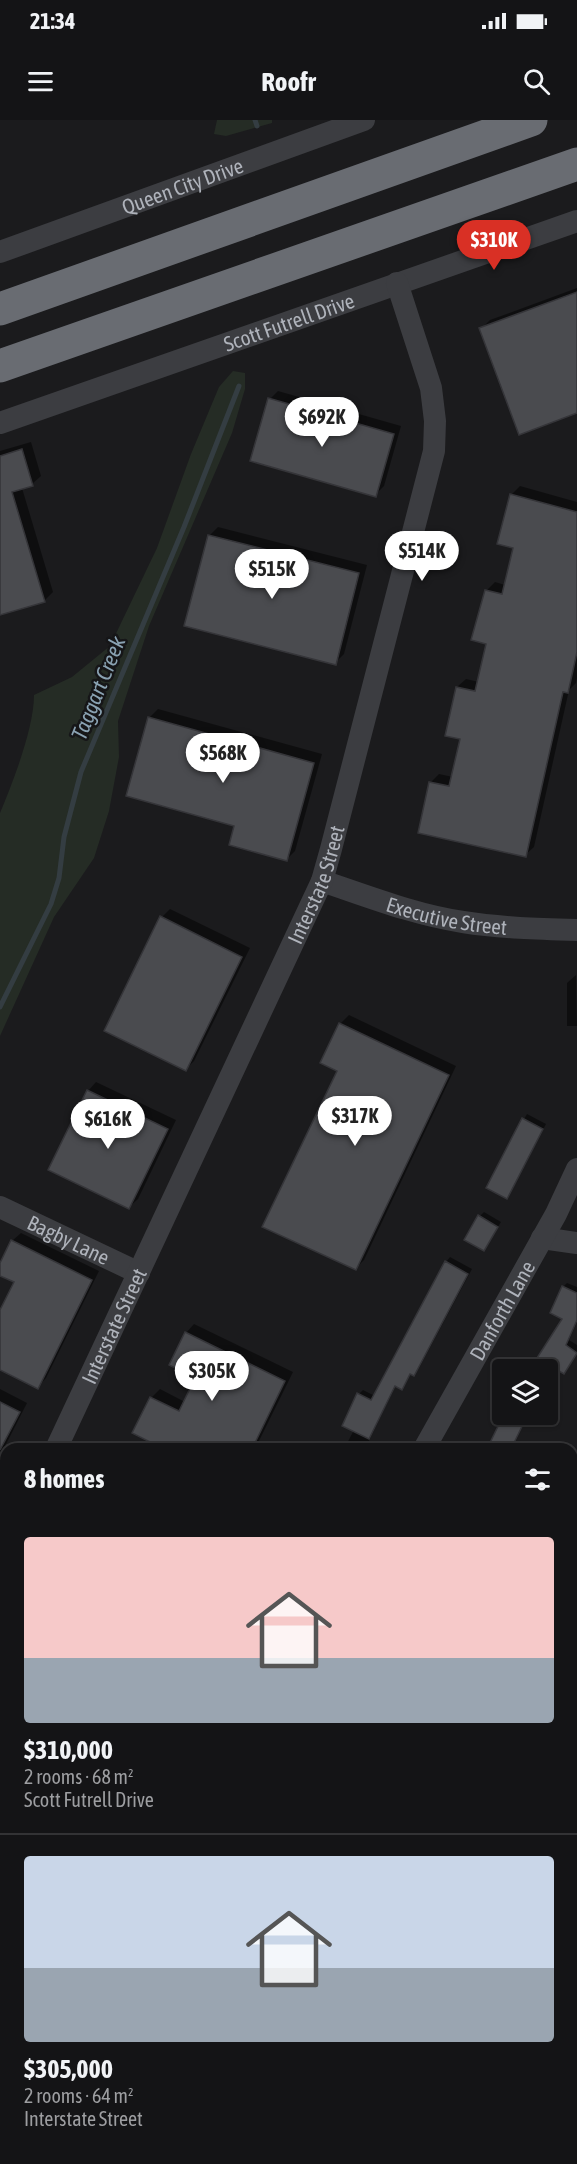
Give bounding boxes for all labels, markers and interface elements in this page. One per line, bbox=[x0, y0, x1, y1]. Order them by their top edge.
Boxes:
text: 21:34 bbox=[30, 8, 75, 34]
icon: menu bbox=[24, 65, 57, 98]
icon: search bbox=[520, 65, 553, 98]
text: Roofr bbox=[261, 66, 316, 97]
street label: Queen City Drive bbox=[118, 153, 246, 219]
pin: $310K bbox=[452, 220, 536, 271]
text: $310K bbox=[471, 228, 517, 251]
street label: Scott Futrell Drive bbox=[220, 288, 357, 356]
pin: $692K bbox=[280, 397, 364, 448]
text: $692K bbox=[299, 405, 345, 428]
pin: $514K bbox=[380, 531, 464, 582]
text: $514K bbox=[399, 539, 445, 562]
pin: $515K bbox=[230, 549, 314, 600]
text: $515K bbox=[249, 557, 295, 580]
water label: Taggart Creek bbox=[65, 632, 131, 744]
pin: $568K bbox=[181, 733, 265, 784]
text: $568K bbox=[200, 741, 246, 764]
street label: Interstate Street bbox=[282, 823, 349, 947]
street label: Executive Street bbox=[383, 892, 508, 939]
pin: $317K bbox=[313, 1096, 397, 1147]
pin: $616K bbox=[66, 1099, 150, 1150]
text: $317K bbox=[332, 1104, 378, 1127]
text: $616K bbox=[85, 1107, 131, 1130]
street label: Bagby Lane bbox=[24, 1210, 113, 1269]
street label: Danforth Lane bbox=[464, 1256, 539, 1364]
street label: Interstate Street bbox=[76, 1264, 151, 1387]
pin: $305K bbox=[170, 1351, 254, 1402]
text: $305K bbox=[189, 1359, 235, 1382]
map controls bbox=[492, 1359, 558, 1425]
button: layers bbox=[492, 1359, 558, 1425]
icon: filters bbox=[521, 1463, 554, 1496]
text: 8 homes bbox=[24, 1464, 104, 1494]
icon: home bbox=[235, 1576, 343, 1684]
text: $310,000 bbox=[24, 1735, 113, 1765]
text: 2 rooms · 68 m² bbox=[24, 1765, 134, 1788]
text: Scott Futrell Drive bbox=[24, 1788, 154, 1811]
icon: home bbox=[235, 1895, 343, 2003]
text: $305,000 bbox=[24, 2054, 113, 2084]
text: 2 rooms · 64 m² bbox=[24, 2084, 134, 2107]
text: Interstate Street bbox=[24, 2107, 143, 2130]

